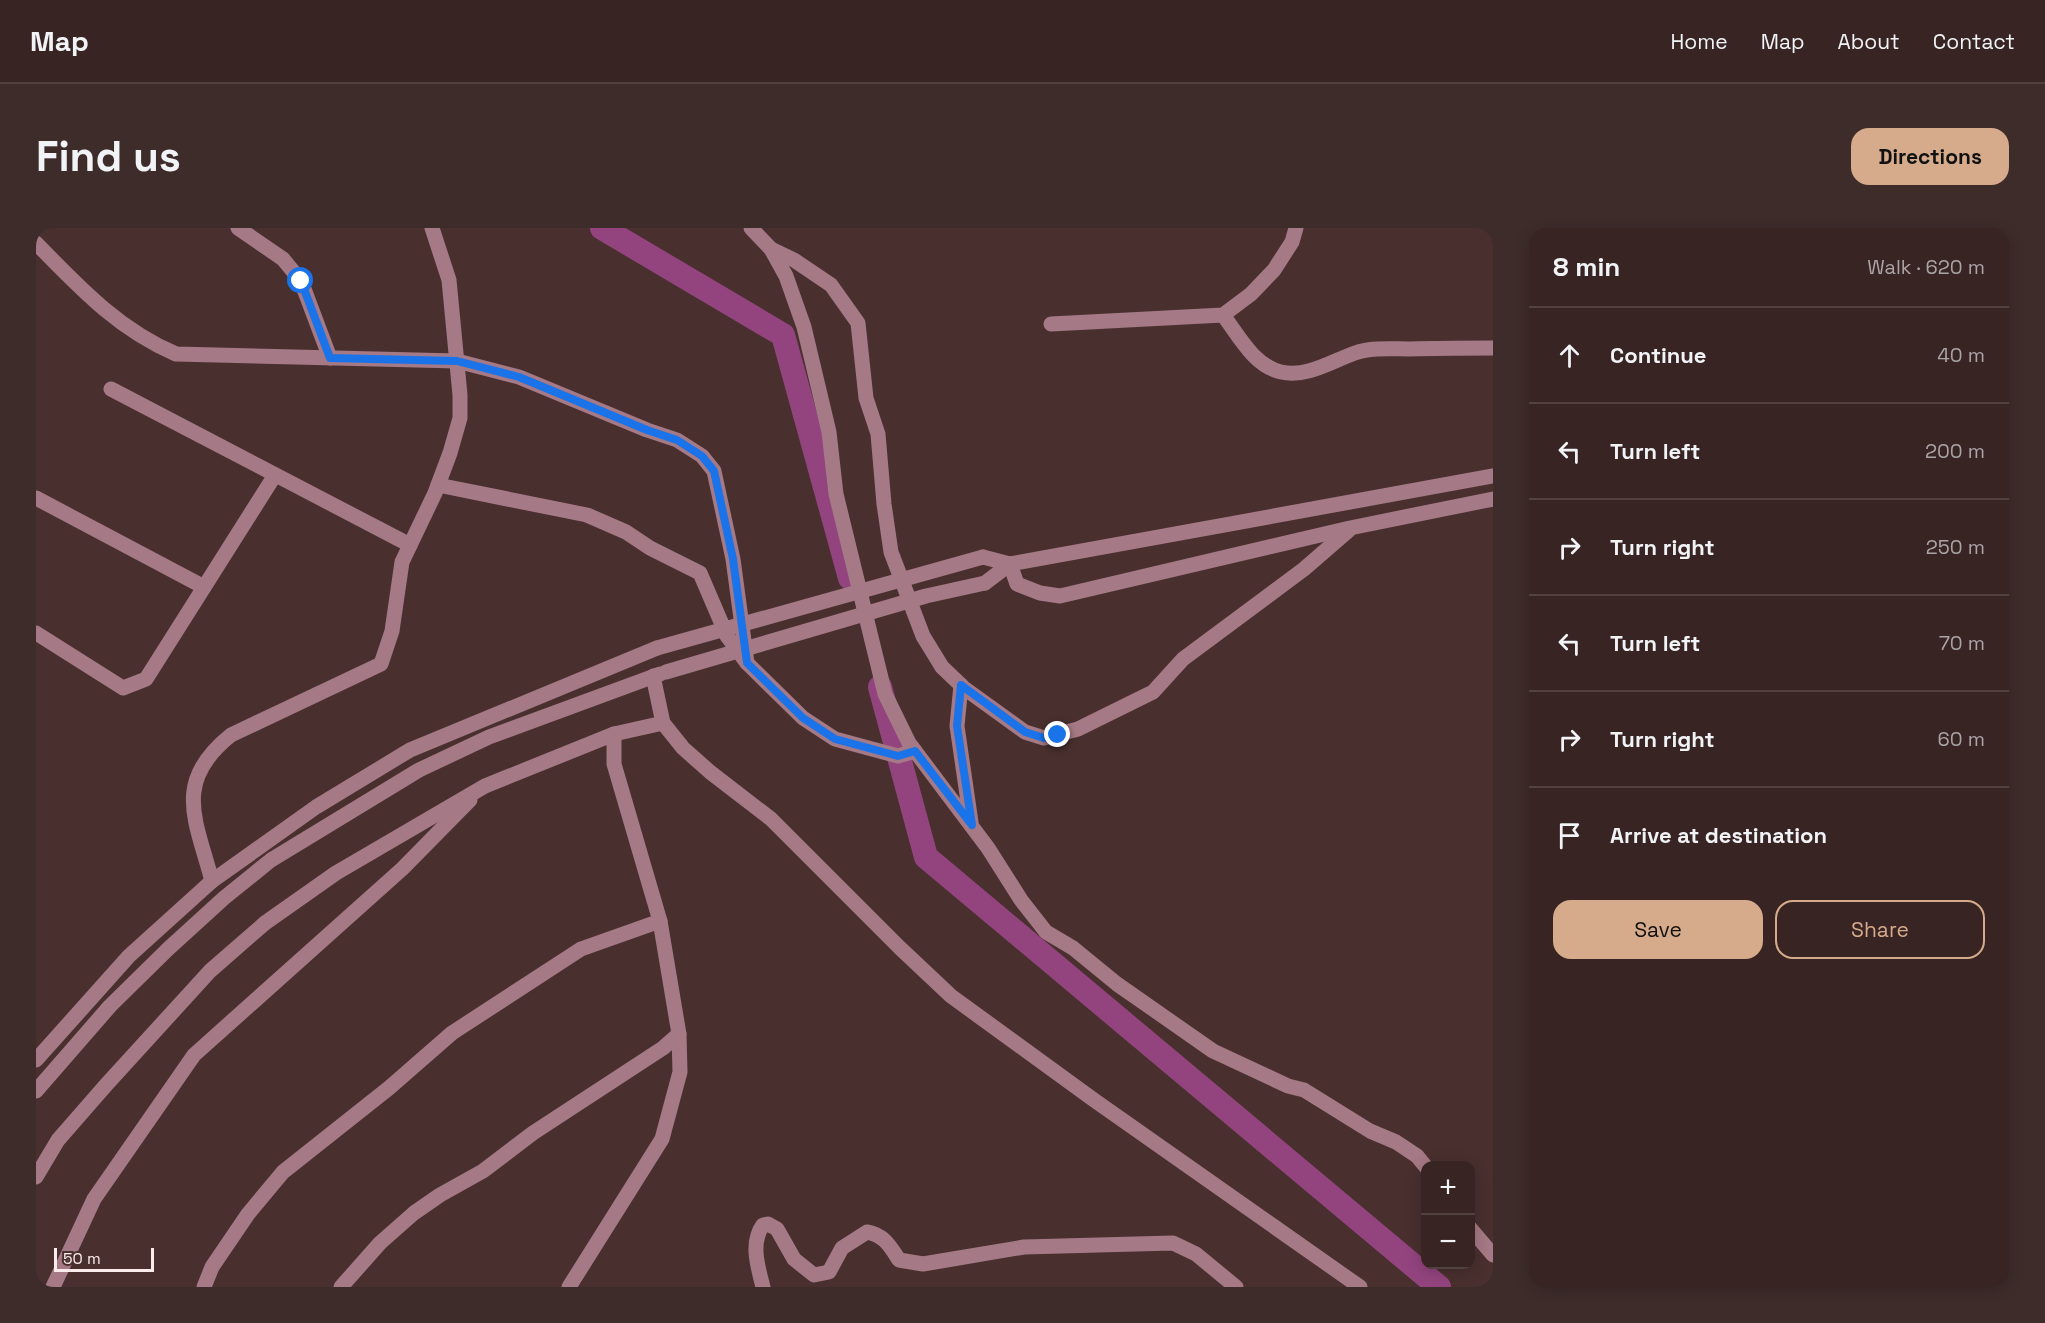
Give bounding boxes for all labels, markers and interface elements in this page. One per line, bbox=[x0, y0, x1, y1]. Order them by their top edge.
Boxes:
text: Map bbox=[30, 23, 89, 59]
text: Home bbox=[1670, 28, 1728, 55]
text: Map bbox=[1761, 28, 1805, 55]
text: About bbox=[1838, 28, 1900, 55]
text: Contact bbox=[1933, 28, 2015, 55]
button: Directions bbox=[1851, 128, 2009, 185]
text: Find us bbox=[36, 130, 181, 183]
text: 8 min bbox=[1553, 250, 1620, 284]
text: Walk · 620 m bbox=[1867, 254, 1985, 280]
route start bbox=[287, 267, 313, 293]
icon: ahead bbox=[1553, 339, 1586, 372]
text: Continue bbox=[1610, 341, 1706, 369]
text: 40 m bbox=[1937, 342, 1985, 368]
icon: left bbox=[1553, 435, 1586, 468]
text: Turn left bbox=[1610, 437, 1700, 465]
text: 200 m bbox=[1925, 438, 1985, 464]
icon: right bbox=[1553, 531, 1586, 564]
text: Turn right bbox=[1610, 533, 1715, 561]
text: 250 m bbox=[1926, 534, 1985, 560]
icon: left bbox=[1553, 627, 1586, 660]
text: Turn left bbox=[1610, 629, 1700, 657]
text: 70 m bbox=[1939, 630, 1985, 656]
route end bbox=[1044, 721, 1070, 747]
icon: right bbox=[1553, 723, 1586, 756]
text: Turn right bbox=[1610, 725, 1715, 753]
text: 60 m bbox=[1938, 726, 1985, 752]
icon: arrive bbox=[1553, 819, 1586, 852]
text: Arrive at destination bbox=[1610, 821, 1827, 849]
button: Save bbox=[1553, 900, 1763, 959]
button: Share bbox=[1775, 900, 1985, 959]
map controls bbox=[1421, 1161, 1475, 1269]
button: + bbox=[1421, 1161, 1475, 1215]
button: − bbox=[1421, 1215, 1475, 1269]
scale bar bbox=[54, 1245, 154, 1272]
text: 50 m bbox=[63, 1248, 101, 1269]

